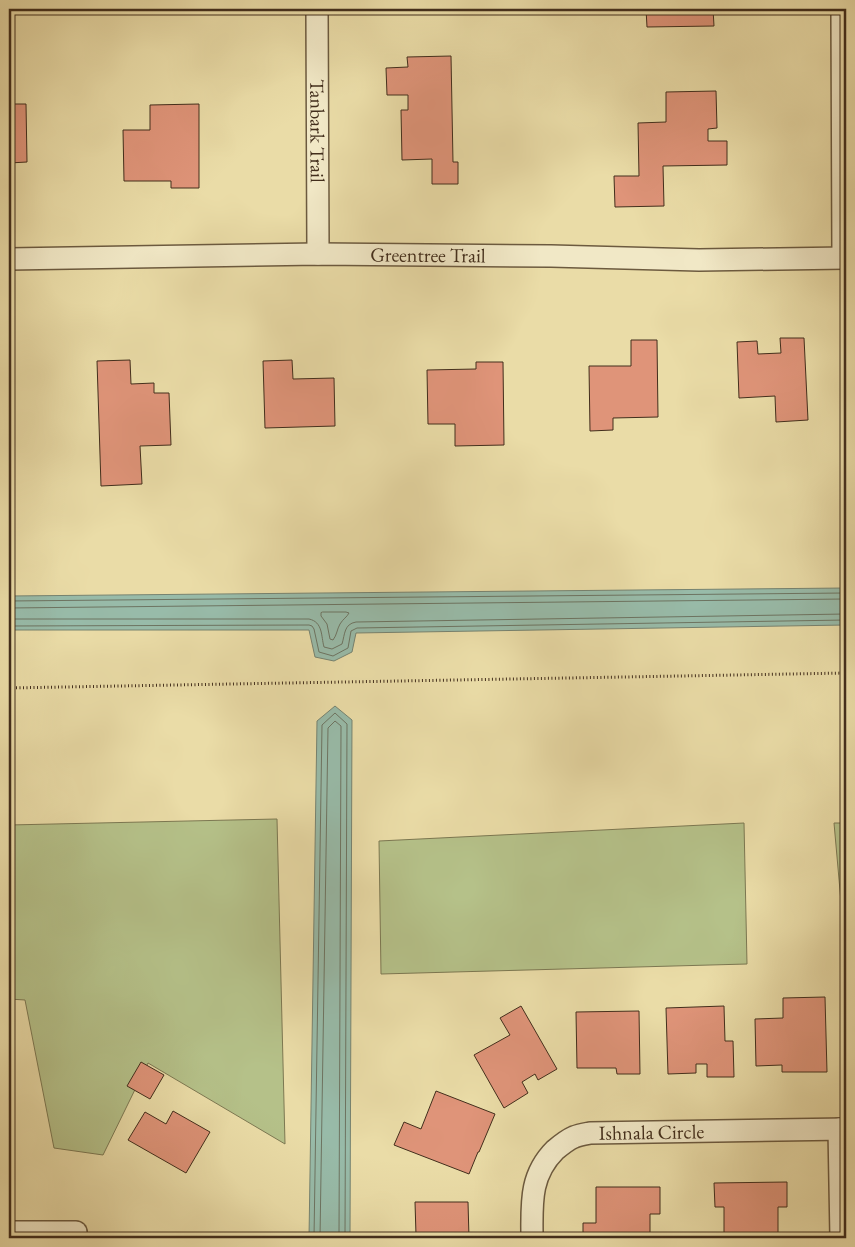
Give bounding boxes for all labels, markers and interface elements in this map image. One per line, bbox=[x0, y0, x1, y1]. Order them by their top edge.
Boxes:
street label: Tanbark Trail bbox=[304, 79, 331, 183]
street label: Greentree Trail bbox=[370, 241, 486, 268]
street label: Ishnala Circle bbox=[598, 1118, 705, 1146]

